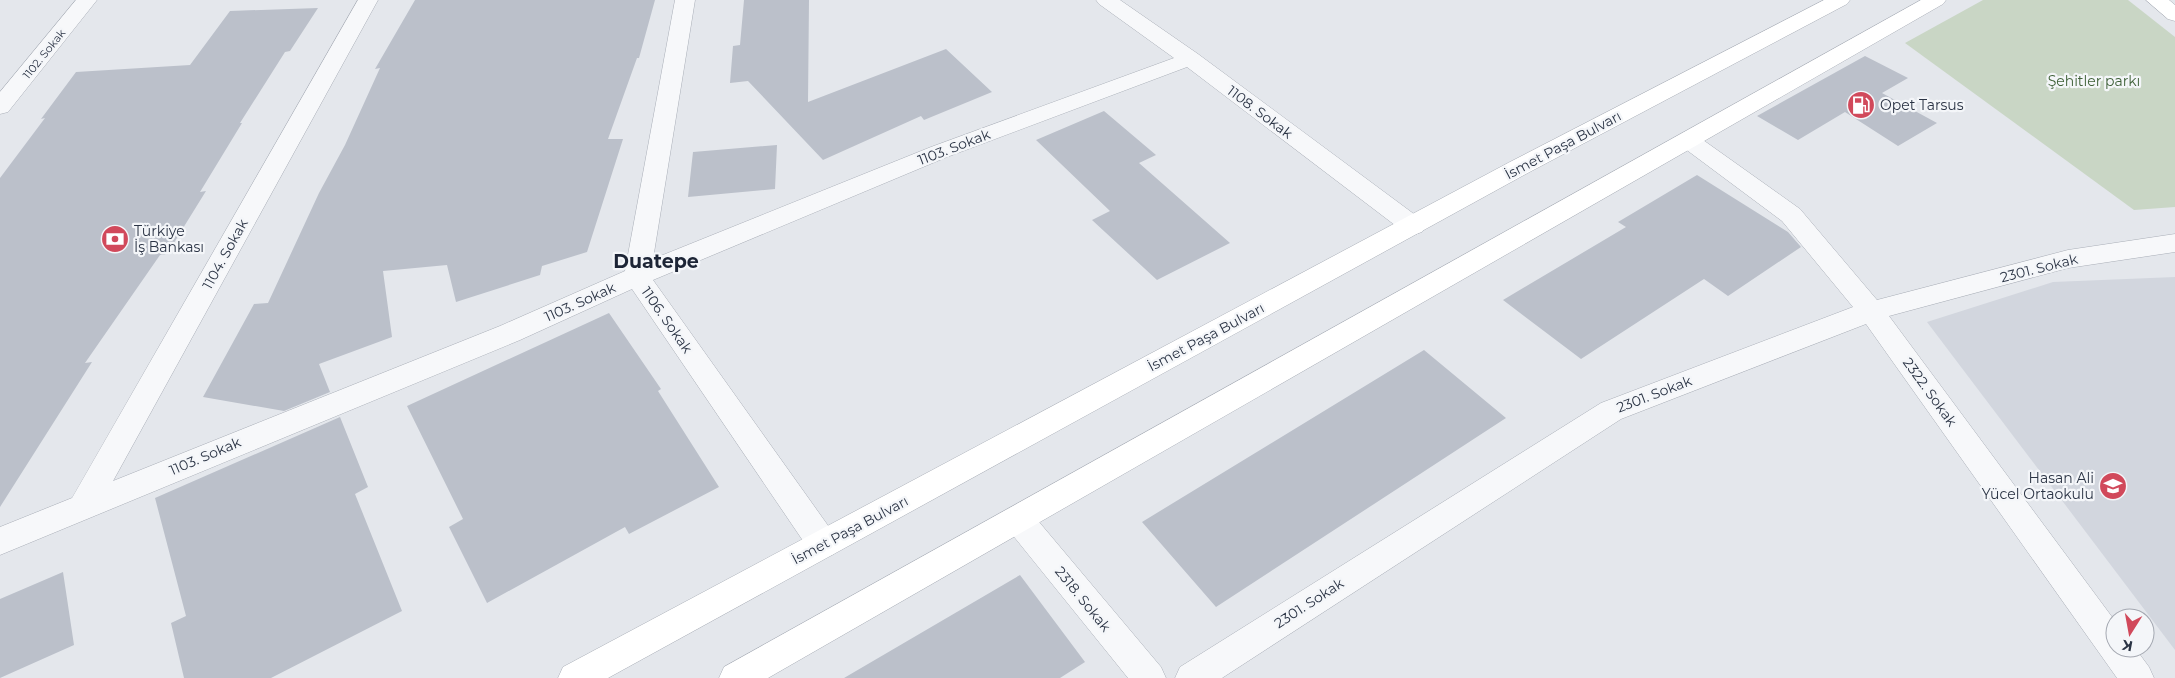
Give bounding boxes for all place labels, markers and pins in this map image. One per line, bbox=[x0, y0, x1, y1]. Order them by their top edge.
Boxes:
fuel station icon: Opet Tarsus bbox=[1846, 90, 1876, 120]
place label: Opet Tarsus bbox=[1880, 96, 1964, 114]
place label: Türkiye İş Bankası bbox=[134, 222, 204, 256]
bank icon: Türkiye İş Bankası bbox=[100, 224, 130, 254]
place label: Hasan Ali Yücel Ortaokulu bbox=[1982, 469, 2094, 503]
school or university icon: Hasan Ali Yücel Ortaokulu bbox=[2098, 471, 2128, 501]

